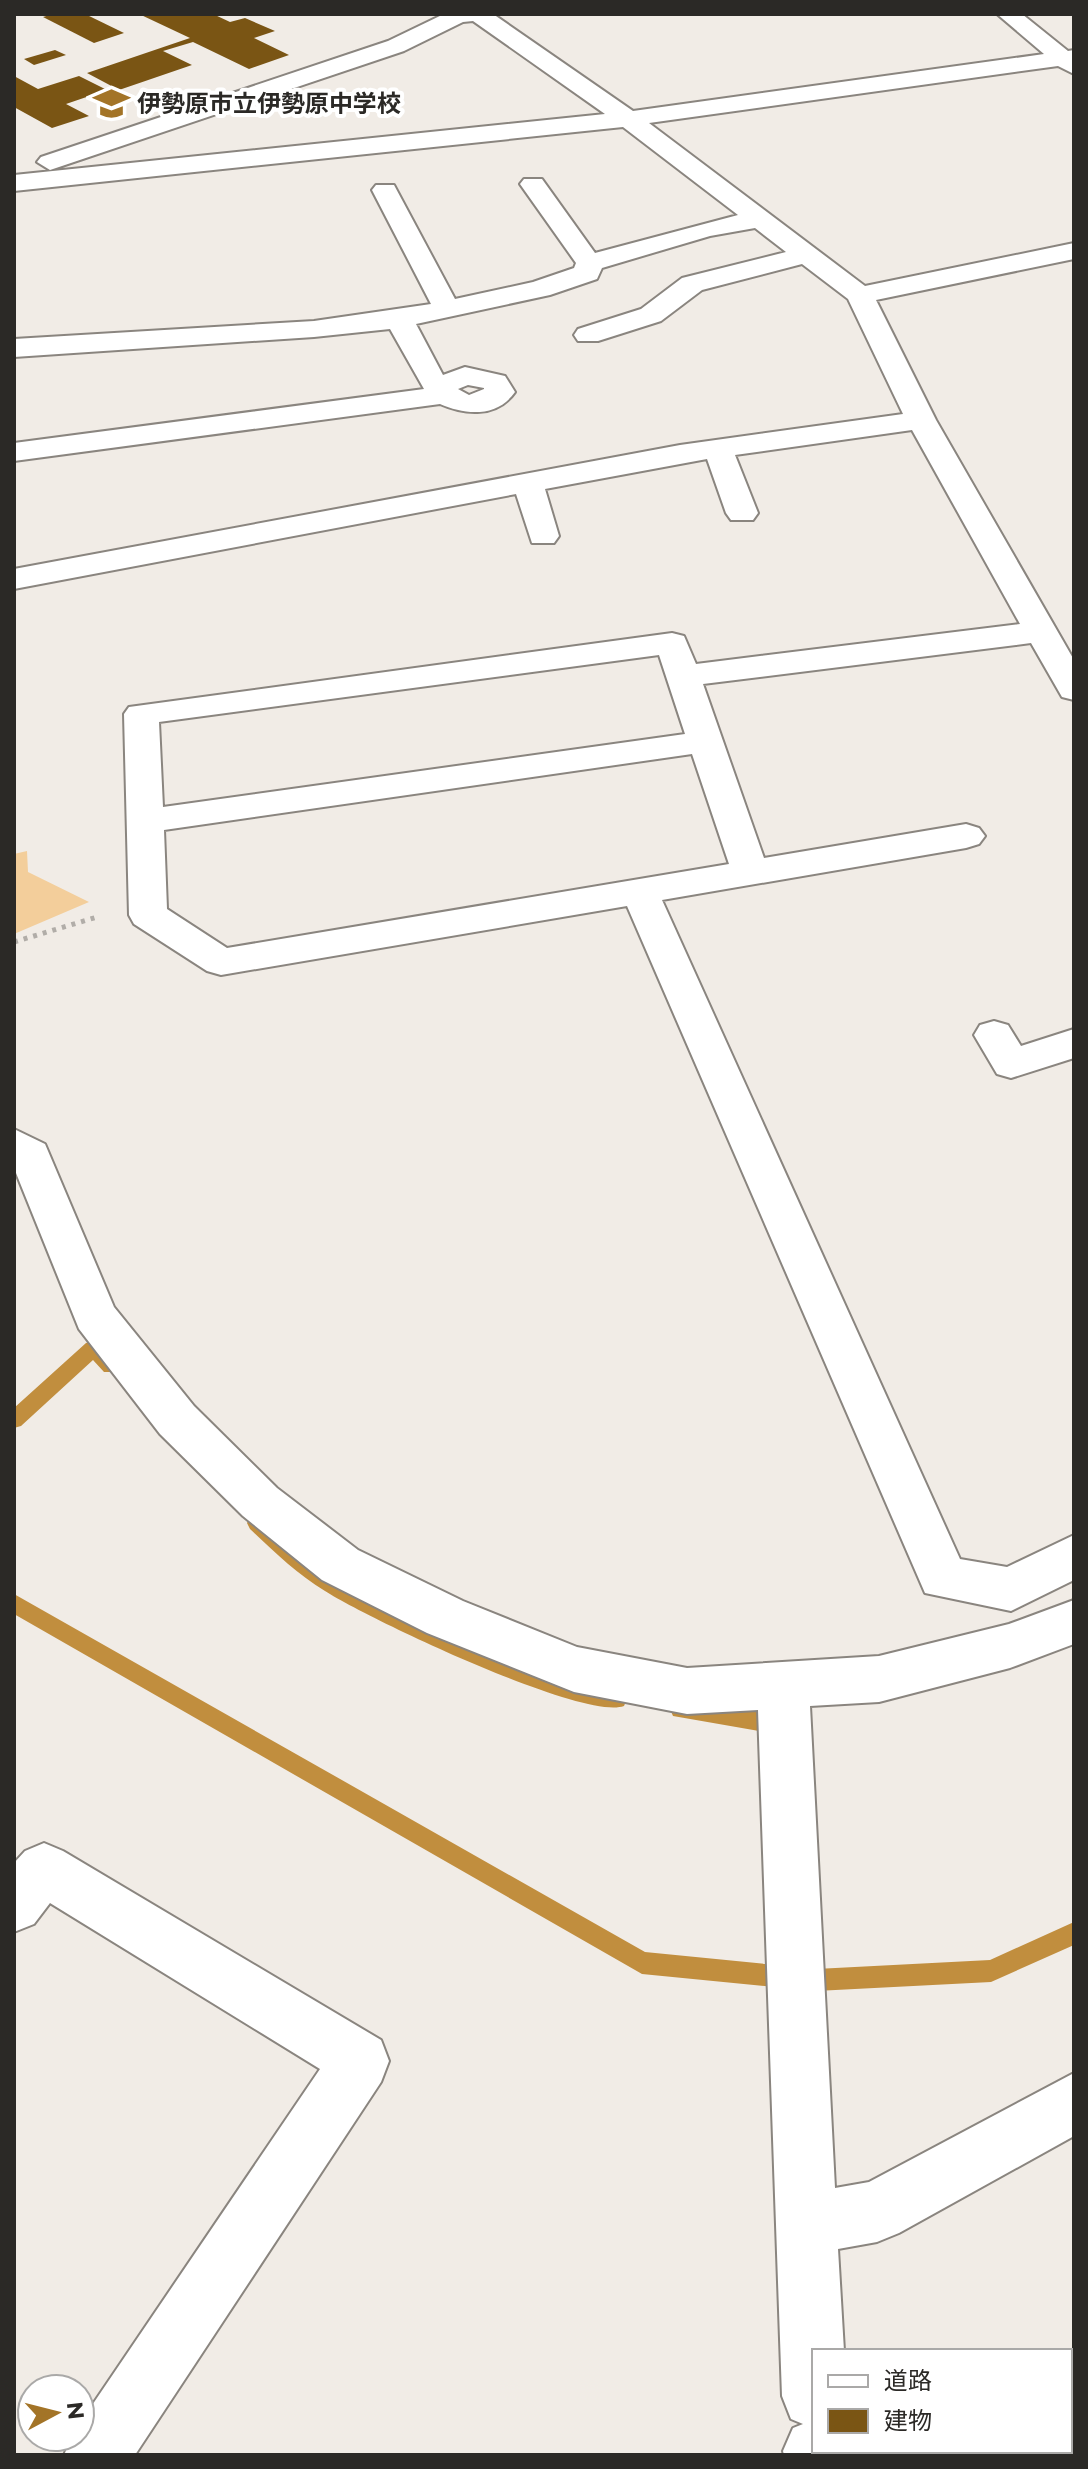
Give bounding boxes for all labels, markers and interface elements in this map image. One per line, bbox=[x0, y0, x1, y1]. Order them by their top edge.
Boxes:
school or university icon: 伊勢原市立伊勢原中学校 bbox=[92, 85, 130, 123]
place label: 伊勢原市立伊勢原中学校 bbox=[137, 89, 401, 118]
legend bbox=[812, 2349, 1072, 2453]
text: 道路 bbox=[884, 2366, 932, 2395]
north arrow bbox=[16, 2373, 96, 2453]
text: N bbox=[61, 2400, 90, 2421]
text: 建物 bbox=[884, 2406, 932, 2435]

